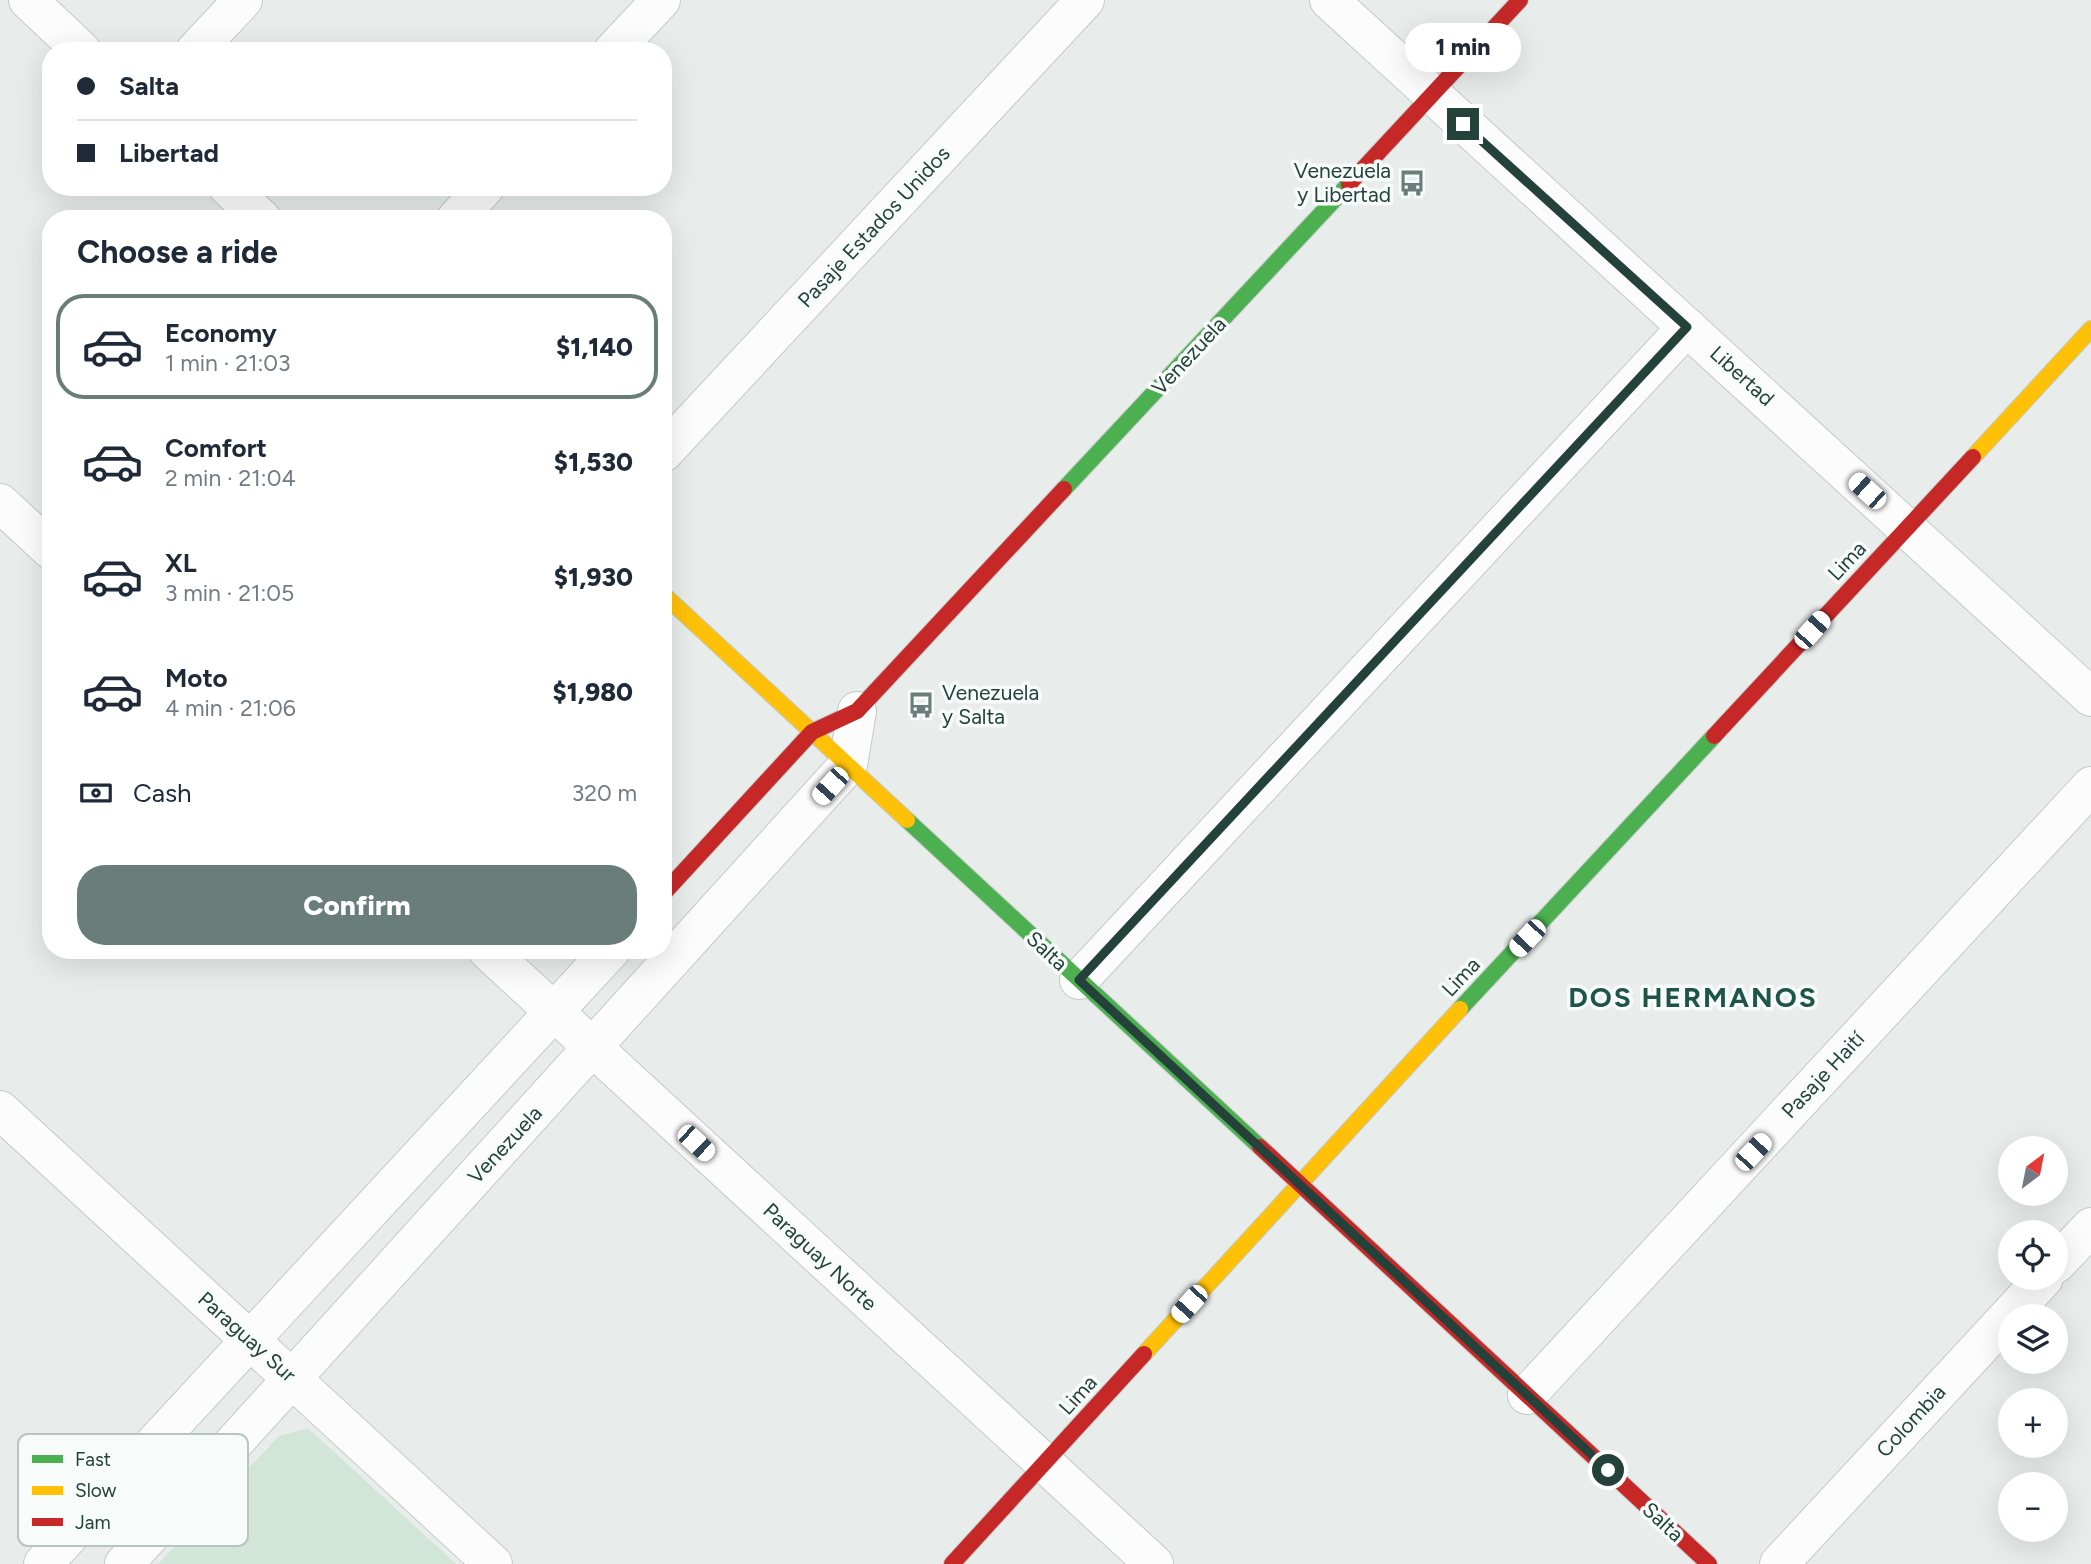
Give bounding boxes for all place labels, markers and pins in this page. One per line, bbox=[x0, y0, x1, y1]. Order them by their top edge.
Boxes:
place label: Venezuela y Libertad bbox=[1294, 158, 1391, 207]
bus stop icon: Venezuela y Libertad bbox=[1397, 168, 1427, 198]
place label: Venezuela y Salta bbox=[942, 680, 1039, 729]
bus stop icon: Venezuela y Salta bbox=[906, 690, 936, 720]

